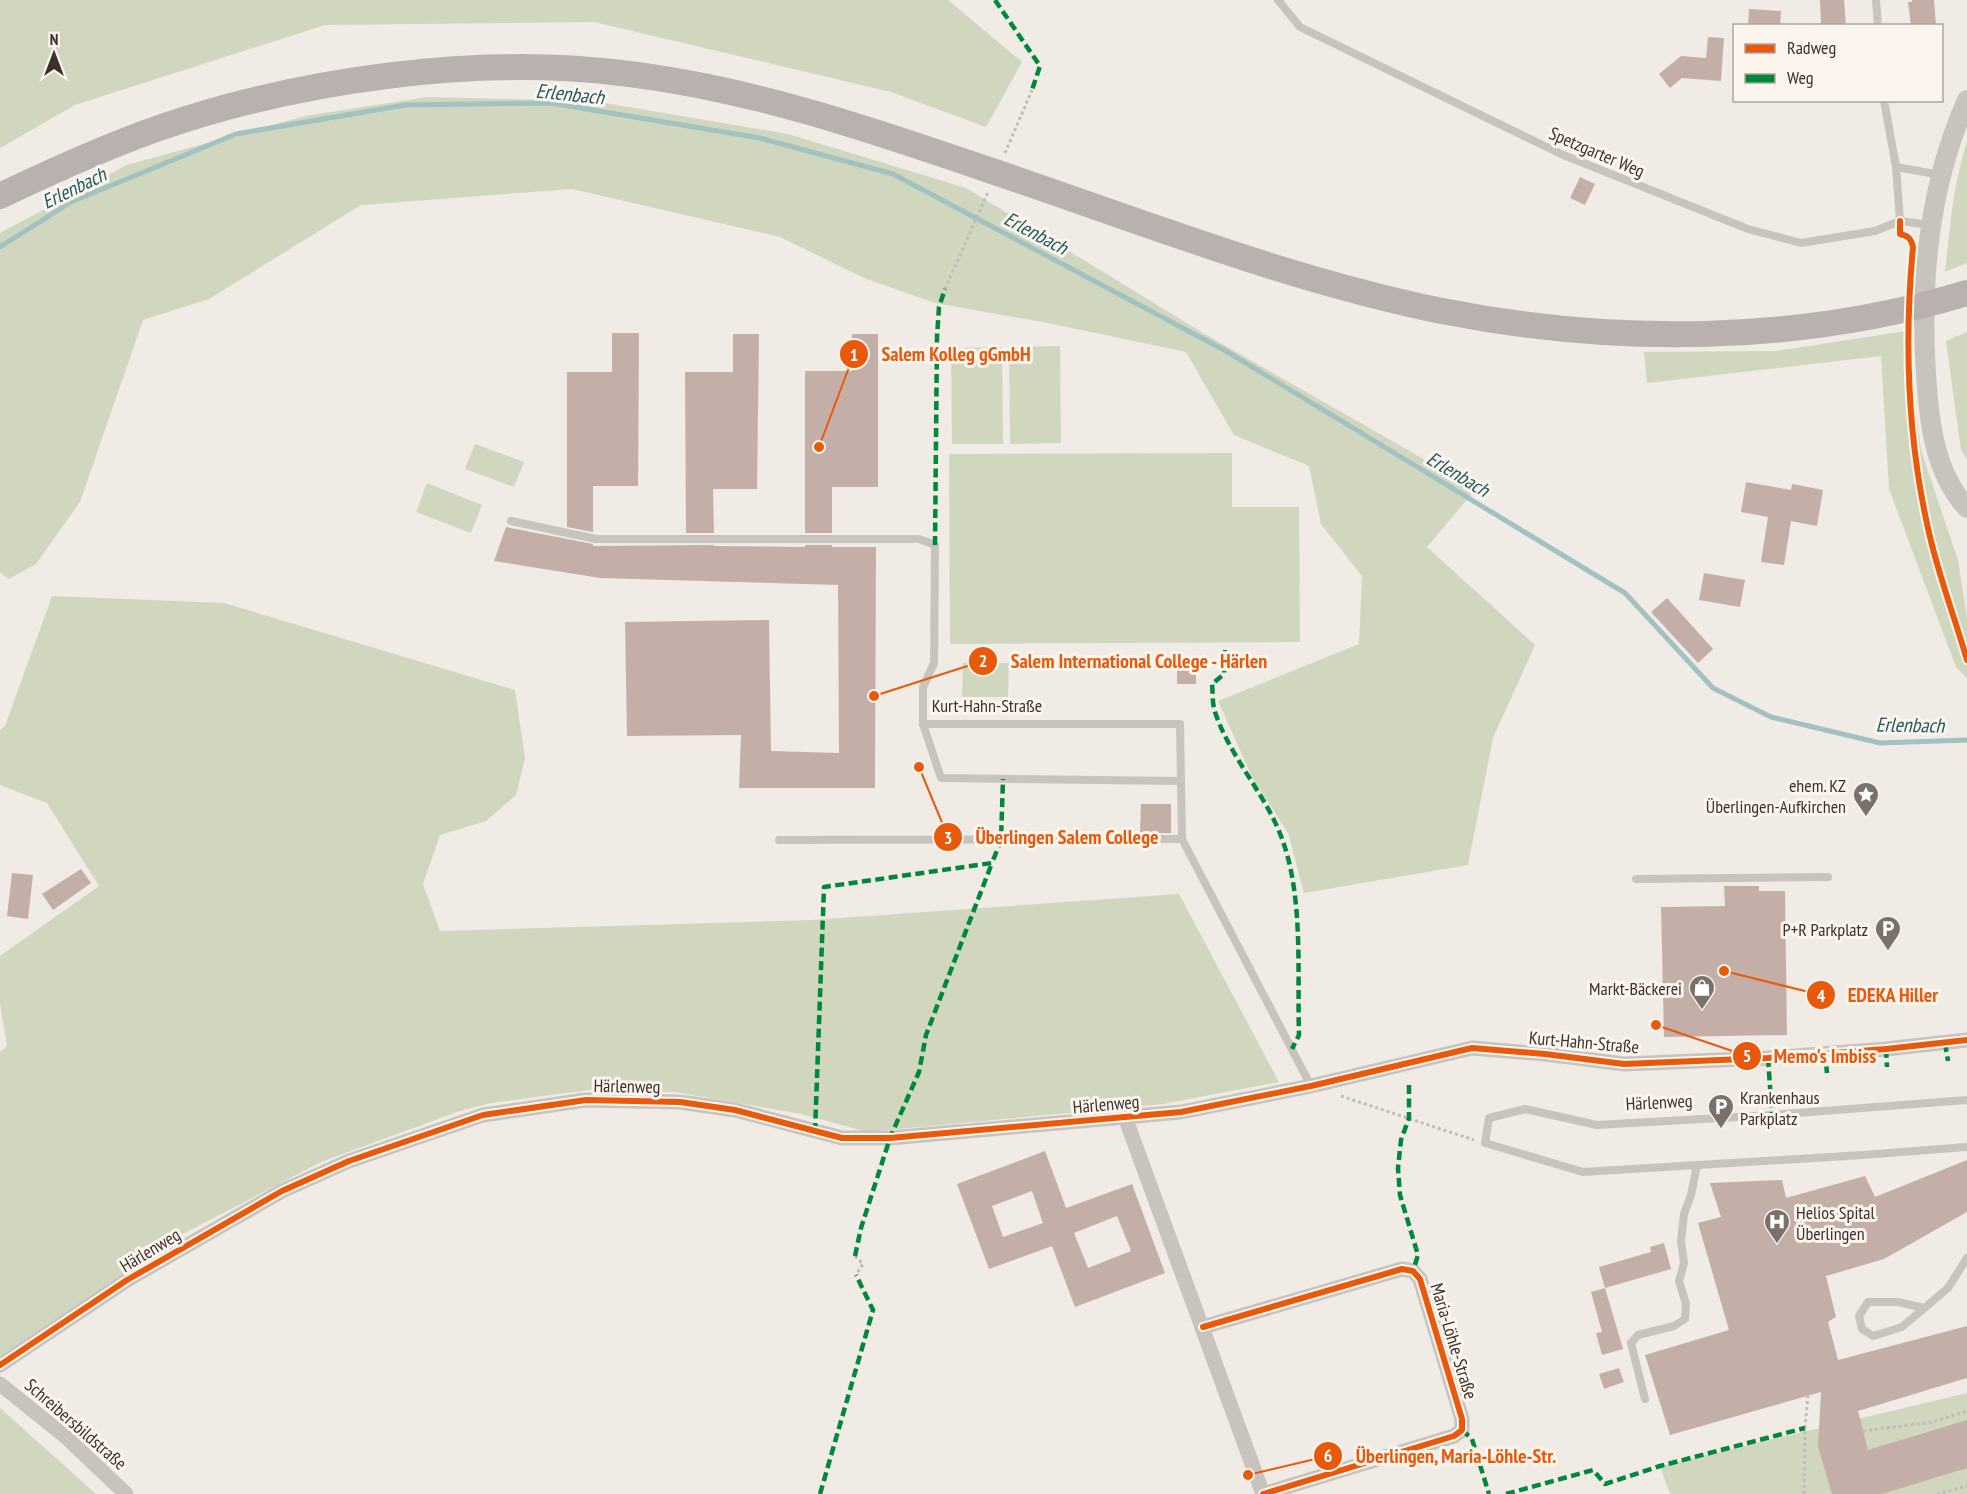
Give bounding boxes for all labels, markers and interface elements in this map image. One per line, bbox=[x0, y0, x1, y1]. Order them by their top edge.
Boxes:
north arrow bbox=[24, 24, 84, 84]
legend bbox=[1733, 24, 1943, 102]
text: N bbox=[50, 29, 58, 49]
text: Radweg bbox=[1787, 36, 1836, 59]
text: Weg bbox=[1787, 66, 1814, 89]
water label: Erlenbach bbox=[535, 77, 607, 111]
street label: Spetzgarter Weg bbox=[1546, 122, 1648, 182]
water label: Erlenbach bbox=[38, 161, 111, 215]
water label: Erlenbach bbox=[1000, 205, 1073, 261]
callout: Salem Kolleg gGmbH bbox=[839, 335, 1042, 373]
text: Salem Kolleg gGmbH bbox=[881, 341, 1031, 367]
text: 1 bbox=[850, 343, 858, 366]
water label: Erlenbach bbox=[1422, 445, 1495, 503]
callout: Salem International College - Härlen bbox=[968, 642, 1281, 680]
text: Salem International College - Härlen bbox=[1011, 648, 1267, 674]
text: 2 bbox=[979, 649, 987, 672]
street label: Kurt-Hahn-Straße bbox=[932, 694, 1042, 717]
water label: Erlenbach bbox=[1876, 711, 1946, 739]
place label: ehem. KZ Überlingen-Aufkirchen bbox=[1706, 774, 1846, 818]
place icon: ehem. KZ Überlingen-Aufkirchen bbox=[1851, 780, 1881, 818]
callout: Überlingen Salem College bbox=[933, 818, 1170, 856]
text: Überlingen Salem College bbox=[975, 824, 1159, 850]
text: 3 bbox=[944, 826, 952, 849]
parking icon: P+R Parkplatz bbox=[1873, 914, 1903, 952]
place label: P+R Parkplatz bbox=[1783, 918, 1868, 941]
shop icon: Markt-Bäckerei bbox=[1687, 973, 1717, 1011]
callout: EDEKA Hiller bbox=[1806, 976, 1951, 1014]
place label: Markt-Bäckerei bbox=[1589, 977, 1682, 1000]
text: EDEKA Hiller bbox=[1848, 982, 1938, 1008]
text: 4 bbox=[1817, 984, 1826, 1007]
street label: Kurt-Hahn-Straße bbox=[1528, 1026, 1640, 1058]
callout: Memo's Imbiss bbox=[1732, 1037, 1888, 1075]
text: Memo's Imbiss bbox=[1774, 1043, 1876, 1069]
text: 5 bbox=[1743, 1044, 1751, 1067]
street label: Härlenweg bbox=[593, 1074, 661, 1098]
place label: Krankenhaus Parkplatz bbox=[1740, 1086, 1820, 1130]
street label: Härlenweg bbox=[1625, 1089, 1693, 1115]
street label: Härlenweg bbox=[1072, 1090, 1140, 1118]
parking icon: Krankenhaus Parkplatz bbox=[1706, 1092, 1736, 1130]
place label: Helios Spital Überlingen bbox=[1796, 1201, 1875, 1245]
hospital icon: Helios Spital Überlingen bbox=[1762, 1207, 1792, 1245]
street label: Härlenweg bbox=[115, 1223, 185, 1277]
street label: Maria-Löhle-Straße bbox=[1425, 1280, 1483, 1402]
street label: Schreibersbildstraße bbox=[20, 1373, 132, 1475]
callout: Überlingen, Maria-Löhle-Str. bbox=[1313, 1437, 1569, 1475]
text: Überlingen, Maria-Löhle-Str. bbox=[1356, 1443, 1556, 1469]
text: 6 bbox=[1324, 1444, 1332, 1467]

